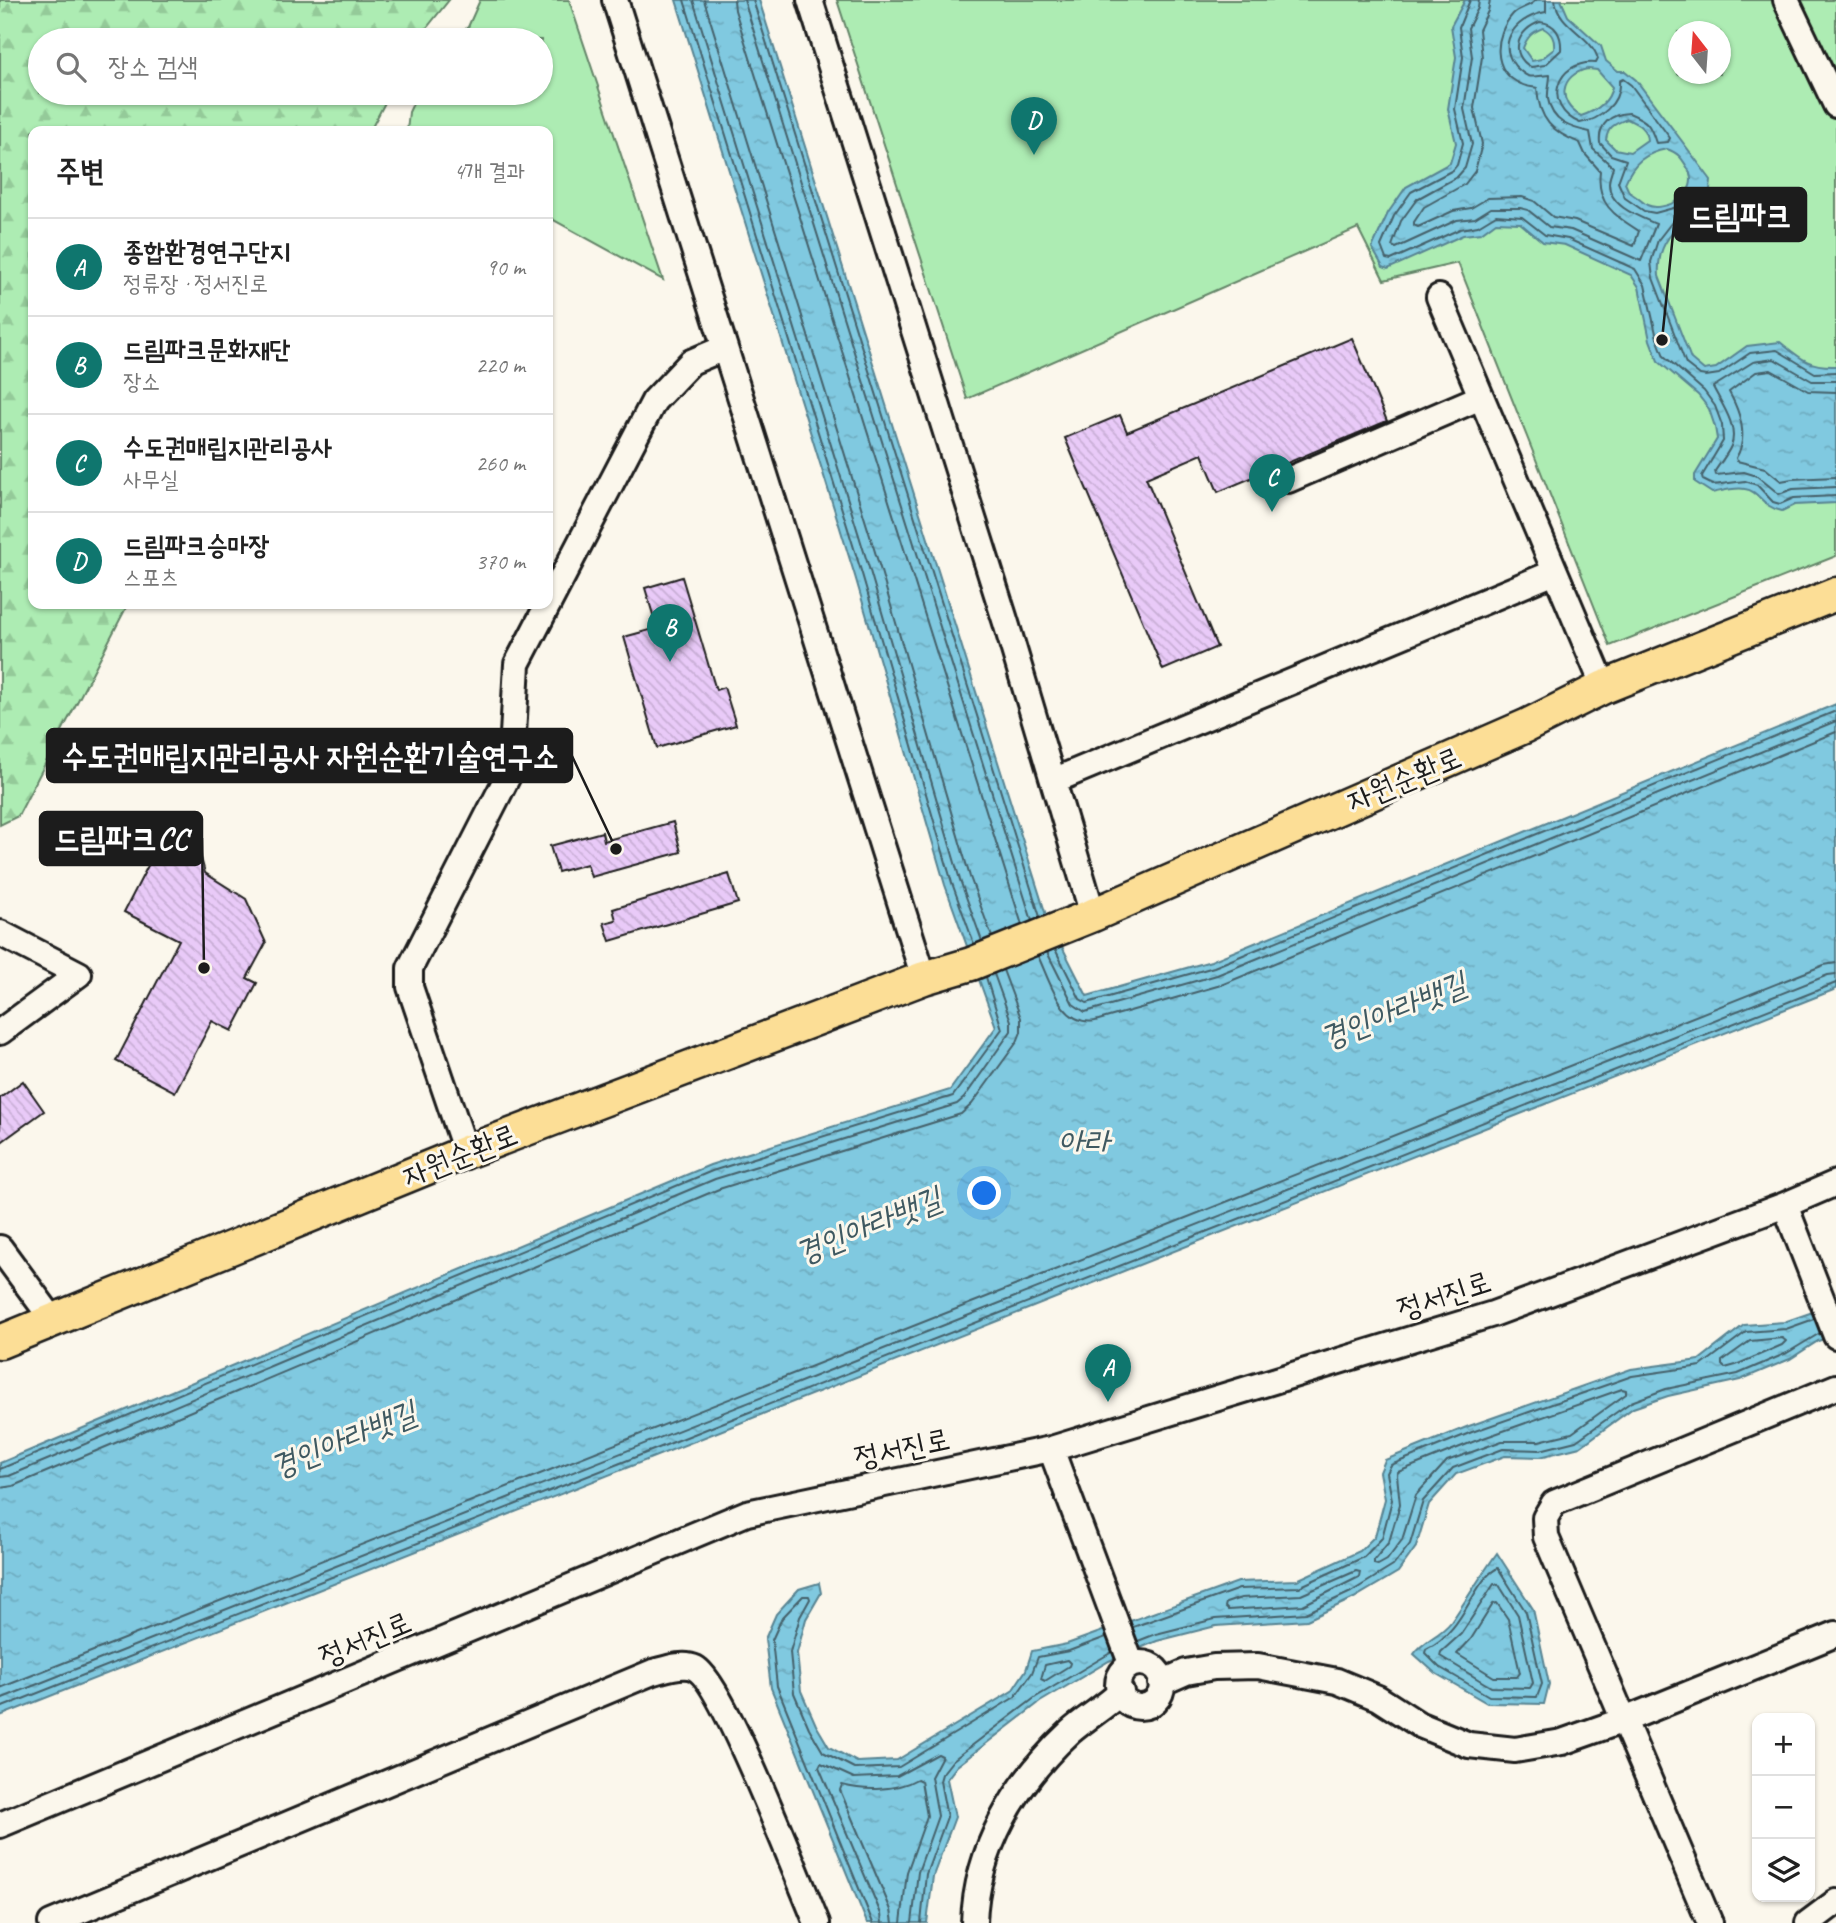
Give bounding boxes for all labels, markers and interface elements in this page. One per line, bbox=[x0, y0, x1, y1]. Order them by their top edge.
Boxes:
north arrow bbox=[1668, 21, 1731, 84]
search box bbox=[28, 28, 553, 105]
icon: search bbox=[52, 48, 90, 86]
text: 장소 검색 bbox=[108, 50, 198, 83]
pin: D bbox=[1011, 97, 1057, 155]
text: 주변 bbox=[56, 152, 104, 190]
text: 4개 결과 bbox=[454, 157, 525, 186]
callout: 드림파크 bbox=[1675, 188, 1806, 241]
text: 드림파크 bbox=[1689, 195, 1792, 236]
text: 종합환경연구단지 bbox=[123, 235, 290, 268]
text: A bbox=[73, 253, 85, 282]
text: 90 m bbox=[486, 253, 525, 282]
text: 정류장 · 정서진로 bbox=[123, 269, 268, 298]
text: 드림파크문화재단 bbox=[123, 333, 290, 366]
text: B bbox=[73, 351, 85, 380]
text: 220 m bbox=[476, 351, 525, 380]
text: 장소 bbox=[123, 367, 160, 396]
text: 수도권매립지관리공사 bbox=[123, 431, 332, 464]
text: C bbox=[74, 449, 84, 478]
text: 260 m bbox=[476, 449, 525, 478]
pin: C bbox=[1249, 454, 1295, 512]
text: 사무실 bbox=[123, 465, 179, 494]
text: 드림파크승마장 bbox=[123, 529, 269, 562]
text: D bbox=[72, 547, 86, 576]
text: 370 m bbox=[476, 547, 525, 576]
text: 스포츠 bbox=[123, 563, 179, 592]
pin: B bbox=[647, 604, 693, 662]
callout: 수도권매립지관리공사 자원순환기술연구소 bbox=[47, 729, 572, 782]
text: 수도권매립지관리공사 자원순환기술연구소 bbox=[62, 736, 559, 777]
street label: 자원순환로 bbox=[1341, 738, 1467, 820]
callout: 드림파크CC bbox=[40, 812, 202, 865]
text: 드림파크CC bbox=[54, 818, 192, 859]
water label: 경인아라뱃길 bbox=[1314, 962, 1475, 1058]
street label: 자원순환로 bbox=[397, 1115, 523, 1195]
water label: 아라 bbox=[1058, 1121, 1113, 1162]
your location bbox=[967, 1176, 1001, 1210]
water label: 경인아라뱃길 bbox=[789, 1177, 950, 1273]
street label: 정서진로 bbox=[1392, 1262, 1496, 1328]
pin: A bbox=[1085, 1344, 1131, 1402]
water label: 경인아라뱃길 bbox=[264, 1391, 425, 1487]
street label: 정서진로 bbox=[851, 1419, 953, 1477]
street label: 정서진로 bbox=[313, 1603, 417, 1675]
map controls bbox=[1752, 1713, 1815, 1902]
button: + bbox=[1752, 1713, 1815, 1776]
button: − bbox=[1752, 1776, 1815, 1839]
button: layers bbox=[1752, 1839, 1815, 1902]

